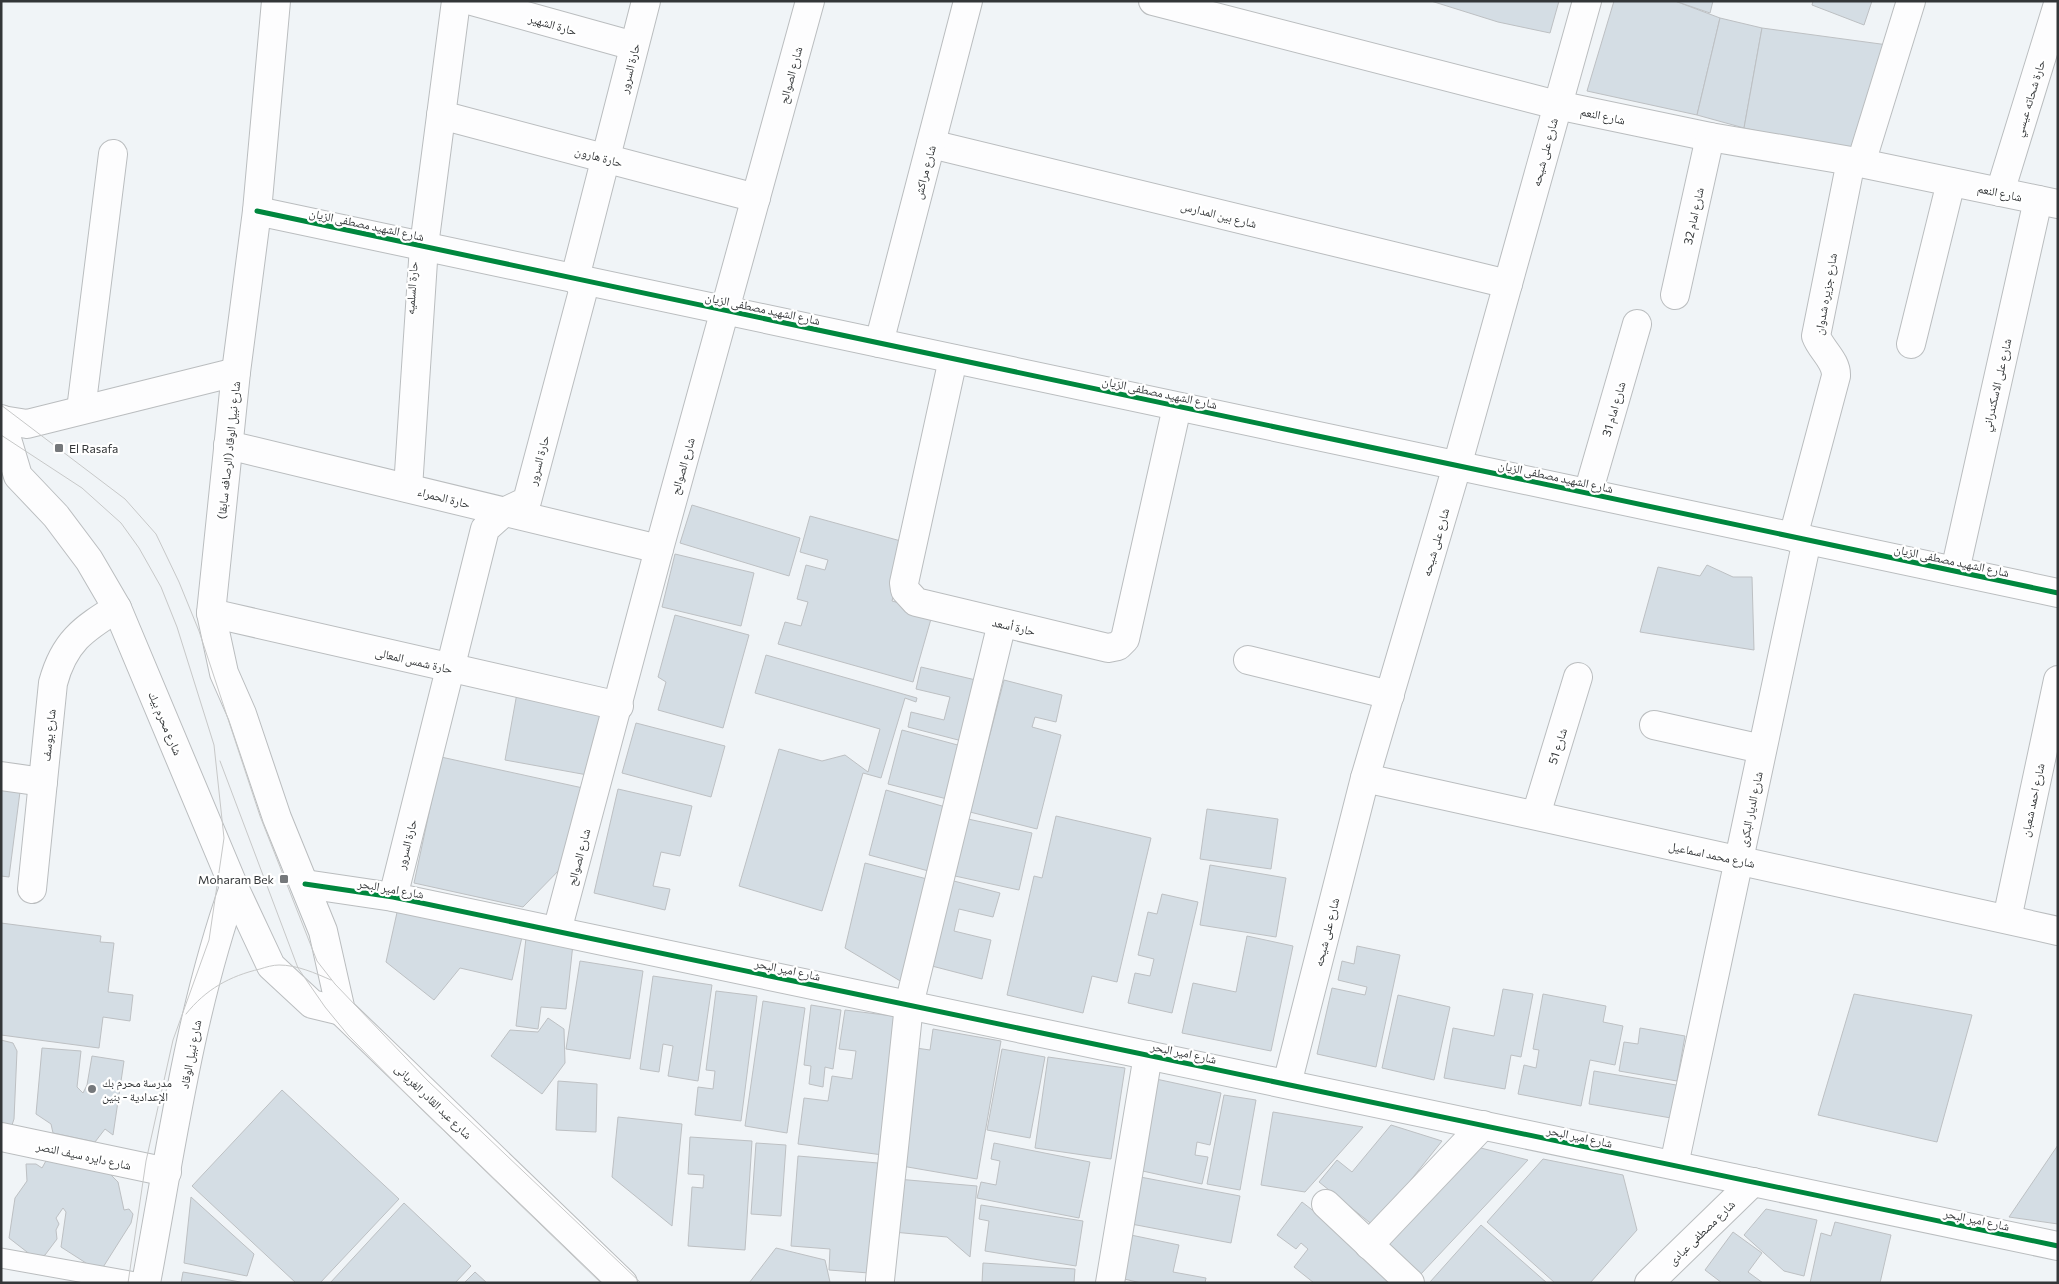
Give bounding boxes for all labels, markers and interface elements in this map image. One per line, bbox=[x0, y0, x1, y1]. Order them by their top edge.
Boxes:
street label: حارة الشهير bbox=[526, 10, 579, 39]
street label: حارة السرور bbox=[616, 41, 642, 95]
street label: شارع الصوالح bbox=[776, 45, 806, 106]
street label: حارة شحاته عيسي bbox=[2011, 57, 2051, 139]
street label: شارع النعم bbox=[1579, 103, 1627, 129]
street label: شارع على شيحه bbox=[1528, 116, 1562, 188]
street label: حارة هارون bbox=[573, 143, 625, 170]
street label: شارع مراكش bbox=[910, 143, 940, 201]
street label: شارع النعم bbox=[1976, 180, 2024, 206]
street label: شارع امام 32 bbox=[1680, 186, 1708, 246]
street label: شارع بين المدارس bbox=[1179, 198, 1259, 232]
street label: شارع الشهيد مصطفى الزيان bbox=[308, 205, 426, 245]
street label: شارع جزيره شدوان bbox=[1811, 252, 1841, 336]
street label: حارة السلميه bbox=[402, 260, 421, 315]
street label: شارع الشهيد مصطفى الزيان bbox=[704, 289, 822, 329]
street label: شارع على الاسكندراني bbox=[1978, 337, 2018, 434]
street label: شارع الشهيد مصطفى الزيان bbox=[1101, 373, 1219, 413]
street label: شارع نبيل الوقاد (الرصافه سابقا) bbox=[214, 380, 244, 520]
street label: شارع امام 31 bbox=[1598, 380, 1629, 439]
street label: حارة السرور bbox=[524, 433, 551, 487]
street label: شارع الصوالح bbox=[667, 436, 699, 497]
place label: El Rasafa bbox=[69, 441, 118, 455]
marker: El Rasafa bbox=[53, 442, 65, 454]
street label: شارع الشهيد مصطفى الزيان bbox=[1497, 457, 1615, 497]
street label: حارة الحمراء bbox=[416, 484, 472, 510]
street label: شارع على شيحه bbox=[1419, 506, 1453, 578]
street label: شارع الشهيد مصطفى الزيان bbox=[1893, 541, 2011, 581]
street label: حارة أسعد bbox=[991, 614, 1037, 638]
street label: حارة شمس المعالى bbox=[374, 644, 454, 677]
street label: شارع محرم بيك bbox=[144, 689, 186, 758]
street label: شارع يوسف bbox=[38, 708, 60, 762]
street label: شارع 51 bbox=[1545, 726, 1571, 766]
street label: شارع احمد شعبان bbox=[2017, 762, 2049, 839]
street label: شارع الديار البكرى bbox=[1735, 770, 1767, 849]
street label: حارة السرور bbox=[393, 817, 419, 871]
street label: شارع الصوالح bbox=[564, 827, 594, 888]
street label: شارع محمد اسماعيل bbox=[1667, 838, 1756, 872]
place label: Moharam Bek bbox=[198, 872, 274, 886]
marker: Moharam Bek bbox=[278, 873, 290, 885]
street label: شارع امير البحر bbox=[356, 875, 425, 903]
street label: شارع على شيحه bbox=[1311, 896, 1343, 968]
street label: شارع امير البحر bbox=[753, 955, 822, 985]
street label: شارع نبيل الوقاد bbox=[176, 1018, 206, 1090]
street label: شارع امير البحر bbox=[1149, 1038, 1218, 1068]
street label: شارع عبد القادر الغريانى bbox=[391, 1061, 475, 1143]
place label: مدرسة محرم بك الإعدادية - بنين bbox=[102, 1075, 172, 1104]
marker: مدرسة محرم بك الإعدادية - بنين bbox=[86, 1083, 98, 1095]
street label: شارع امير البحر bbox=[1545, 1122, 1614, 1152]
street label: شارع دايره سيف النصر bbox=[34, 1138, 133, 1174]
street label: شارع مصطفى عبادى bbox=[1665, 1196, 1739, 1269]
street label: شارع امير البحر bbox=[1942, 1205, 2011, 1235]

